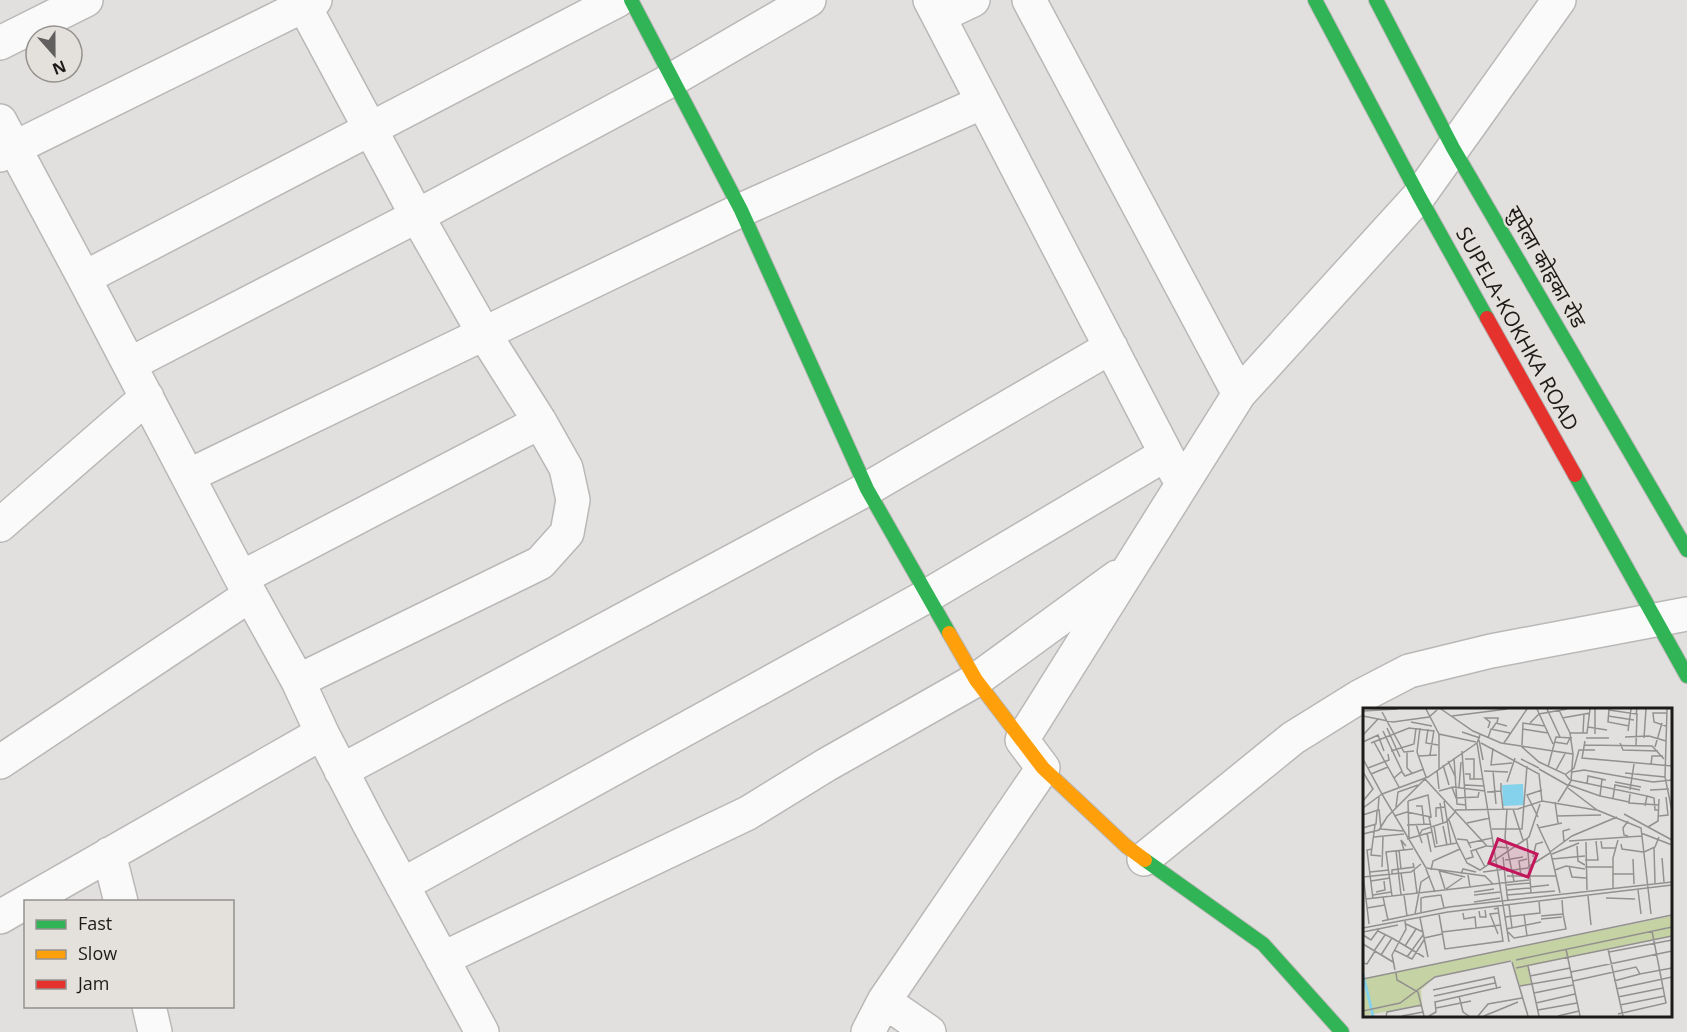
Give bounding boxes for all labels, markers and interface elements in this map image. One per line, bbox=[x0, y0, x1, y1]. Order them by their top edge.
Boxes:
north arrow bbox=[24, 24, 84, 84]
text: N bbox=[49, 55, 69, 81]
street label: सुपेला कोहका रोड bbox=[1501, 200, 1593, 333]
street label: SUPELA-KOKHKA ROAD bbox=[1450, 222, 1586, 435]
inset map bbox=[1363, 708, 1672, 1017]
legend bbox=[24, 900, 234, 1008]
text: Fast bbox=[78, 911, 112, 935]
text: Slow bbox=[78, 941, 117, 965]
text: Jam bbox=[76, 971, 110, 995]

